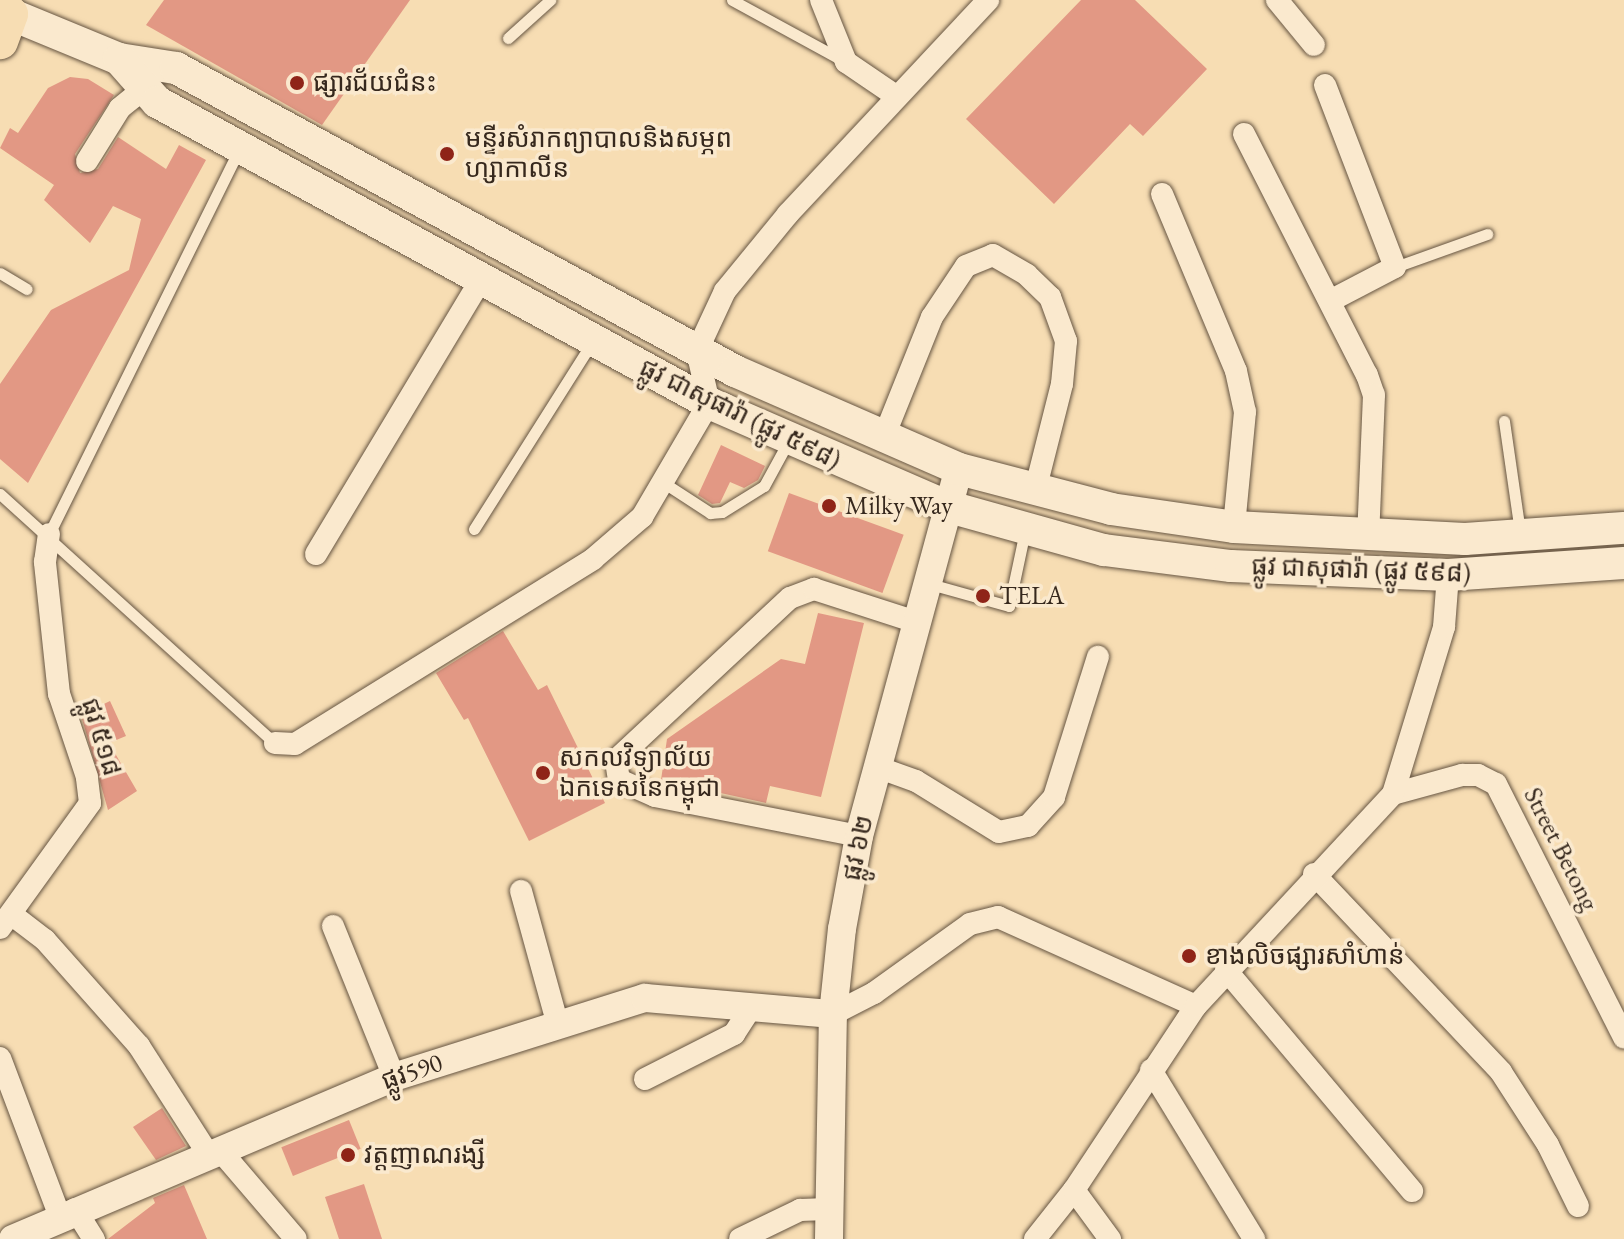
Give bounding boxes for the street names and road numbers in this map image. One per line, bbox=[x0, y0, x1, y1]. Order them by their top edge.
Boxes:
street label: ផ្លូវ ជាសុផារ៉ា (ផ្លូវ ៥៩៨) bbox=[634, 352, 846, 476]
street label: ផ្លូវ ជាសុផារ៉ា (ផ្លូវ ៥៩៨) bbox=[1251, 551, 1471, 589]
street label: ផ្លូវ ៥១៨ bbox=[74, 694, 128, 780]
street label: Street Betong bbox=[1517, 782, 1605, 916]
street label: ផ្លូវ ៦២ bbox=[836, 812, 880, 884]
street label: ផ្លូវ590 bbox=[377, 1047, 447, 1097]

